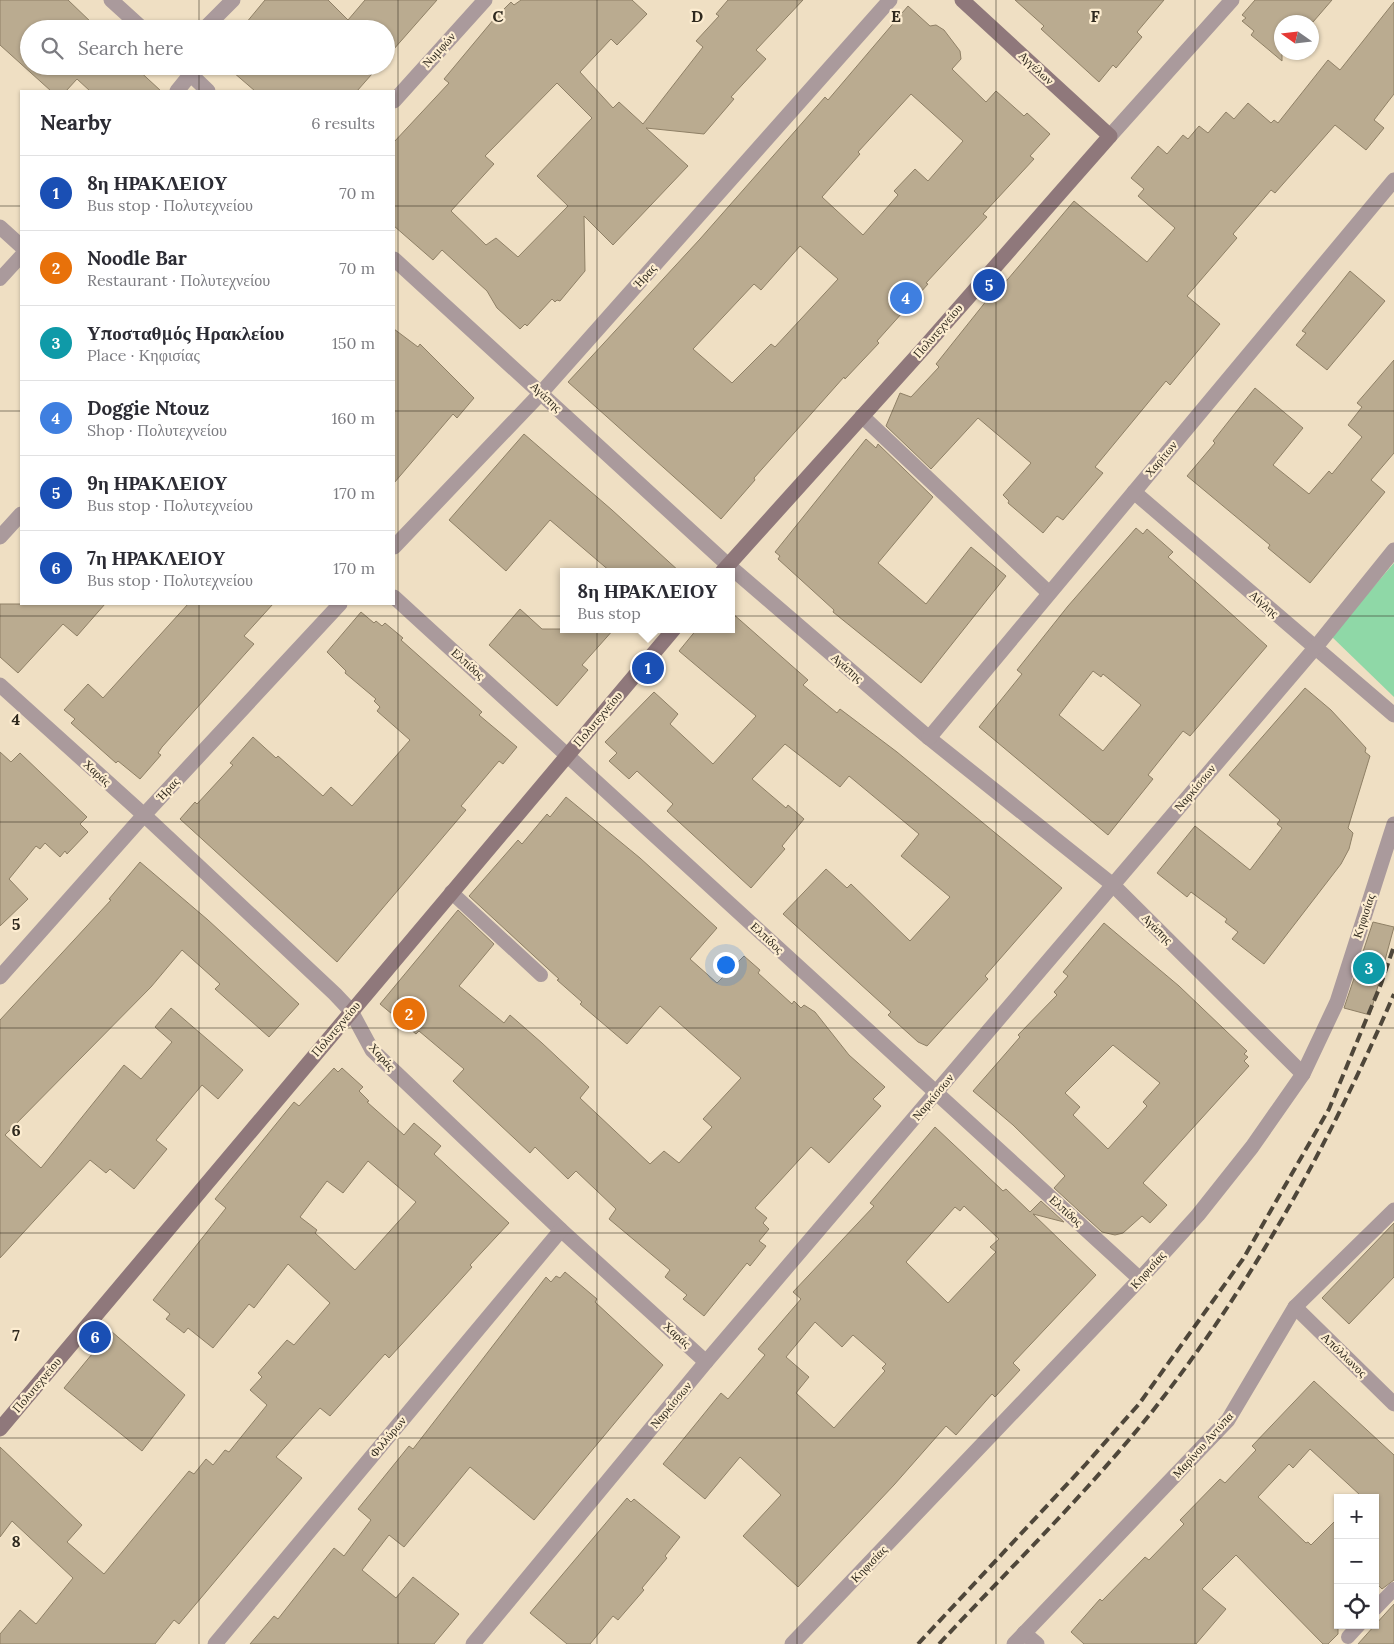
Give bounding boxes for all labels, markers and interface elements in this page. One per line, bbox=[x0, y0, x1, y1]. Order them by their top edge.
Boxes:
text: C bbox=[492, 6, 504, 26]
text: D bbox=[691, 6, 703, 26]
text: E bbox=[891, 6, 901, 26]
text: F bbox=[1090, 6, 1100, 26]
north arrow bbox=[1274, 15, 1319, 60]
search box bbox=[20, 20, 395, 75]
street label: Νυμφών bbox=[419, 29, 459, 70]
icon: search bbox=[38, 34, 66, 62]
text: Search here bbox=[78, 36, 184, 60]
street label: Αγγέλων bbox=[1016, 48, 1057, 88]
text: Nearby bbox=[40, 109, 111, 136]
text: 6 results bbox=[311, 113, 375, 133]
text: 8η ΗΡΑΚΛΕΙΟΥ bbox=[87, 171, 227, 195]
text: 1 bbox=[53, 183, 59, 203]
text: 70 m bbox=[339, 183, 375, 203]
text: Bus stop · Πολυτεχνείου bbox=[87, 195, 253, 215]
text: Noodle Bar bbox=[87, 246, 187, 270]
text: 2 bbox=[52, 258, 60, 278]
text: 70 m bbox=[339, 258, 375, 278]
street label: Ήρας bbox=[629, 261, 659, 291]
pin: 5 bbox=[973, 266, 1005, 304]
text: Restaurant · Πολυτεχνείου bbox=[87, 270, 270, 290]
pin: 4 bbox=[890, 279, 922, 317]
street label: Πολυτεχνείου bbox=[910, 300, 965, 361]
text: Υποσταθμός Ηρακλείου bbox=[87, 321, 284, 345]
text: 3 bbox=[52, 333, 60, 353]
text: 150 m bbox=[332, 333, 375, 353]
text: Place · Κηφισίας bbox=[87, 345, 200, 365]
street label: Αγάπης bbox=[528, 378, 565, 415]
text: Doggie Ntouz bbox=[87, 396, 209, 420]
text: 4 bbox=[52, 408, 60, 428]
text: 160 m bbox=[331, 408, 375, 428]
text: Shop · Πολυτεχνείου bbox=[87, 420, 227, 440]
street label: Χαρίτων bbox=[1141, 437, 1180, 480]
text: 9η ΗΡΑΚΛΕΙΟΥ bbox=[87, 471, 228, 495]
text: 5 bbox=[52, 483, 60, 503]
text: 170 m bbox=[333, 483, 375, 503]
text: Bus stop · Πολυτεχνείου bbox=[87, 495, 253, 515]
text: 7η ΗΡΑΚΛΕΙΟΥ bbox=[87, 546, 225, 570]
text: 6 bbox=[51, 558, 61, 578]
text: 170 m bbox=[333, 558, 375, 578]
popup bbox=[560, 568, 735, 633]
text: Bus stop · Πολυτεχνείου bbox=[87, 570, 253, 590]
text: 8η ΗΡΑΚΛΕΙΟΥ bbox=[577, 579, 718, 603]
street label: Αίγλης bbox=[1247, 587, 1282, 621]
text: Bus stop bbox=[577, 603, 641, 623]
street label: Ελπίδος bbox=[449, 645, 488, 683]
pin: 1 bbox=[632, 649, 664, 687]
street label: Αγάπης bbox=[828, 650, 867, 686]
street label: Πολυτεχνείου bbox=[570, 688, 625, 749]
text: 4 bbox=[12, 709, 21, 729]
street label: Χαράς bbox=[80, 756, 114, 789]
street label: Ναρκίσσων bbox=[1171, 761, 1219, 814]
street label: Ήρας bbox=[152, 774, 182, 804]
street label: Κηφισίας bbox=[1349, 892, 1378, 940]
street label: Αγάπης bbox=[1139, 910, 1176, 947]
text: 5 bbox=[12, 914, 21, 934]
street label: Ελπίδος bbox=[748, 919, 787, 957]
pin: 3 bbox=[1353, 949, 1385, 987]
your location bbox=[713, 952, 739, 978]
pin: 2 bbox=[393, 995, 425, 1033]
street label: Πολυτεχνείου bbox=[308, 998, 363, 1059]
street label: Χαράς bbox=[366, 1040, 399, 1074]
street label: Ναρκίσσων bbox=[909, 1070, 957, 1123]
text: 6 bbox=[11, 1120, 21, 1140]
street label: Ελπίδος bbox=[1047, 1192, 1086, 1230]
street label: Κηφισίας bbox=[1127, 1247, 1169, 1292]
pin: 6 bbox=[79, 1318, 111, 1356]
street label: Χαράς bbox=[660, 1318, 694, 1351]
text: 7 bbox=[12, 1325, 20, 1345]
street label: Απόλλωνος bbox=[1319, 1329, 1370, 1380]
street label: Πολυτεχνείου bbox=[9, 1354, 64, 1415]
street label: Ναρκίσσων bbox=[647, 1378, 695, 1431]
street label: Μαρίνου Αντύπα bbox=[1169, 1408, 1237, 1481]
street label: Φιλλύρων bbox=[366, 1413, 409, 1460]
map controls bbox=[1334, 1494, 1379, 1629]
button: + bbox=[1334, 1494, 1379, 1539]
text: 8 bbox=[11, 1531, 21, 1551]
button: − bbox=[1334, 1539, 1379, 1584]
street label: Κηφισίας bbox=[847, 1542, 890, 1585]
button: locate bbox=[1334, 1584, 1379, 1629]

